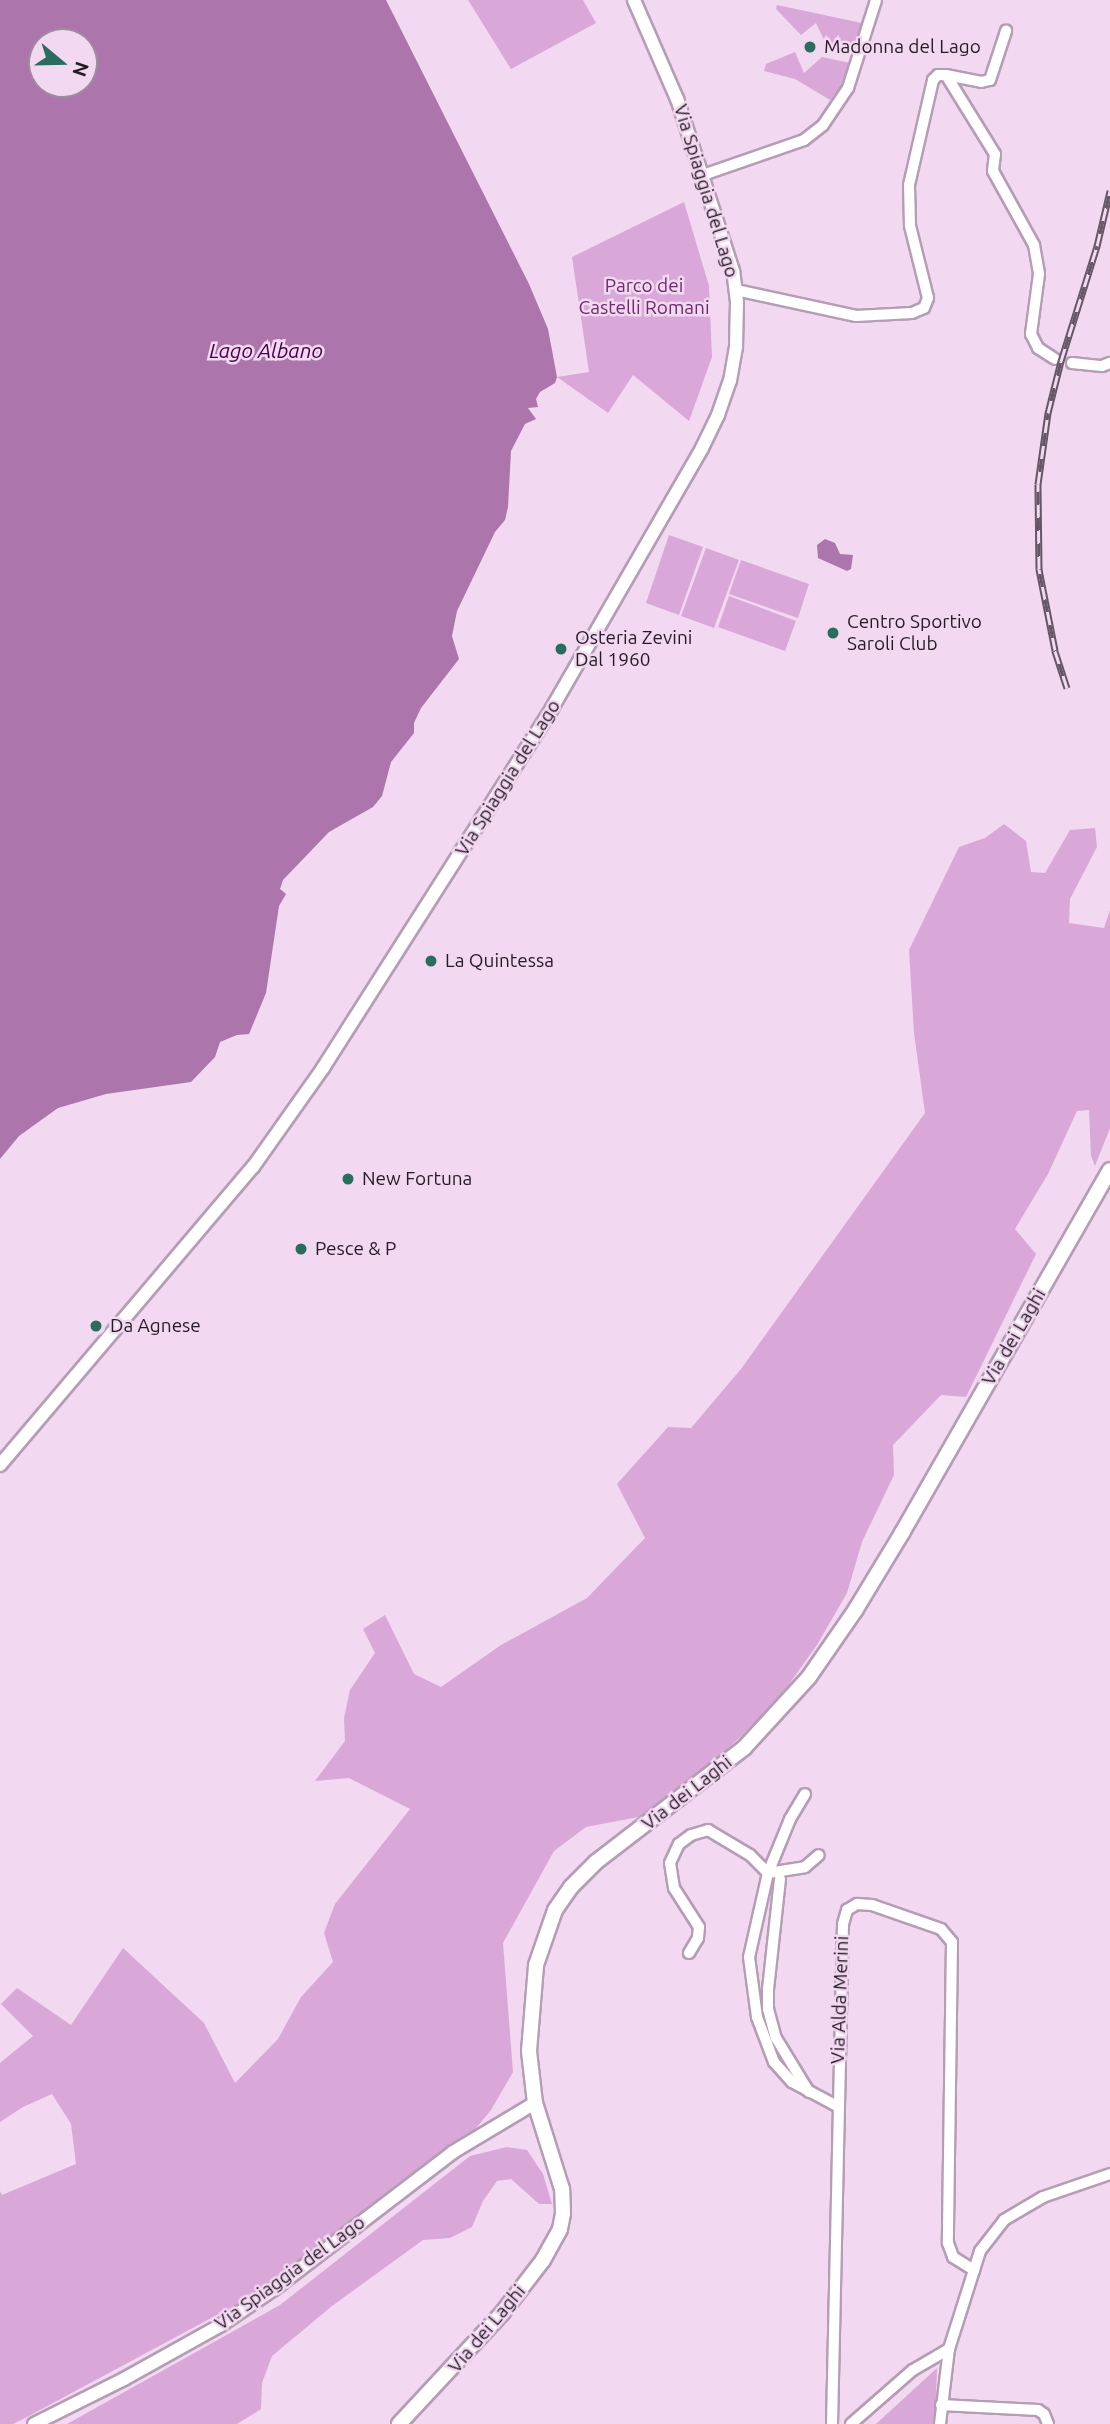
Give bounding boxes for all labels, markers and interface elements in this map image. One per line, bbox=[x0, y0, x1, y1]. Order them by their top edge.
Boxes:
north arrow bbox=[28, 28, 98, 98]
place label: Madonna del Lago bbox=[824, 36, 981, 58]
marker: Madonna del Lago bbox=[802, 39, 818, 55]
text: N bbox=[68, 59, 94, 79]
street label: Via Spiaggia del Lago bbox=[669, 102, 743, 280]
park label: Parco dei Castelli Romani bbox=[578, 275, 710, 319]
water label: Lago Albano bbox=[209, 337, 323, 363]
place label: Centro Sportivo Saroli Club bbox=[847, 611, 982, 655]
marker: Centro Sportivo Saroli Club bbox=[825, 625, 841, 641]
place label: Osteria Zevini Dal 1960 bbox=[575, 627, 692, 671]
marker: Osteria Zevini Dal 1960 bbox=[553, 641, 569, 657]
street label: Via Spiaggia del Lago bbox=[451, 696, 565, 860]
place label: La Quintessa bbox=[445, 950, 554, 972]
marker: La Quintessa bbox=[423, 953, 439, 969]
place label: New Fortuna bbox=[362, 1168, 472, 1190]
marker: New Fortuna bbox=[340, 1171, 356, 1187]
place label: Pesce & P bbox=[315, 1238, 396, 1260]
marker: Pesce & P bbox=[293, 1241, 309, 1257]
street label: Via dei Laghi bbox=[977, 1285, 1051, 1389]
place label: Da Agnese bbox=[110, 1315, 201, 1337]
marker: Da Agnese bbox=[88, 1318, 104, 1334]
street label: Via dei Laghi bbox=[637, 1751, 737, 1835]
street label: Via Alda Merini bbox=[826, 1936, 854, 2064]
street label: Via Spiaggia del Lago bbox=[211, 2211, 369, 2335]
street label: Via dei Laghi bbox=[444, 2280, 530, 2378]

